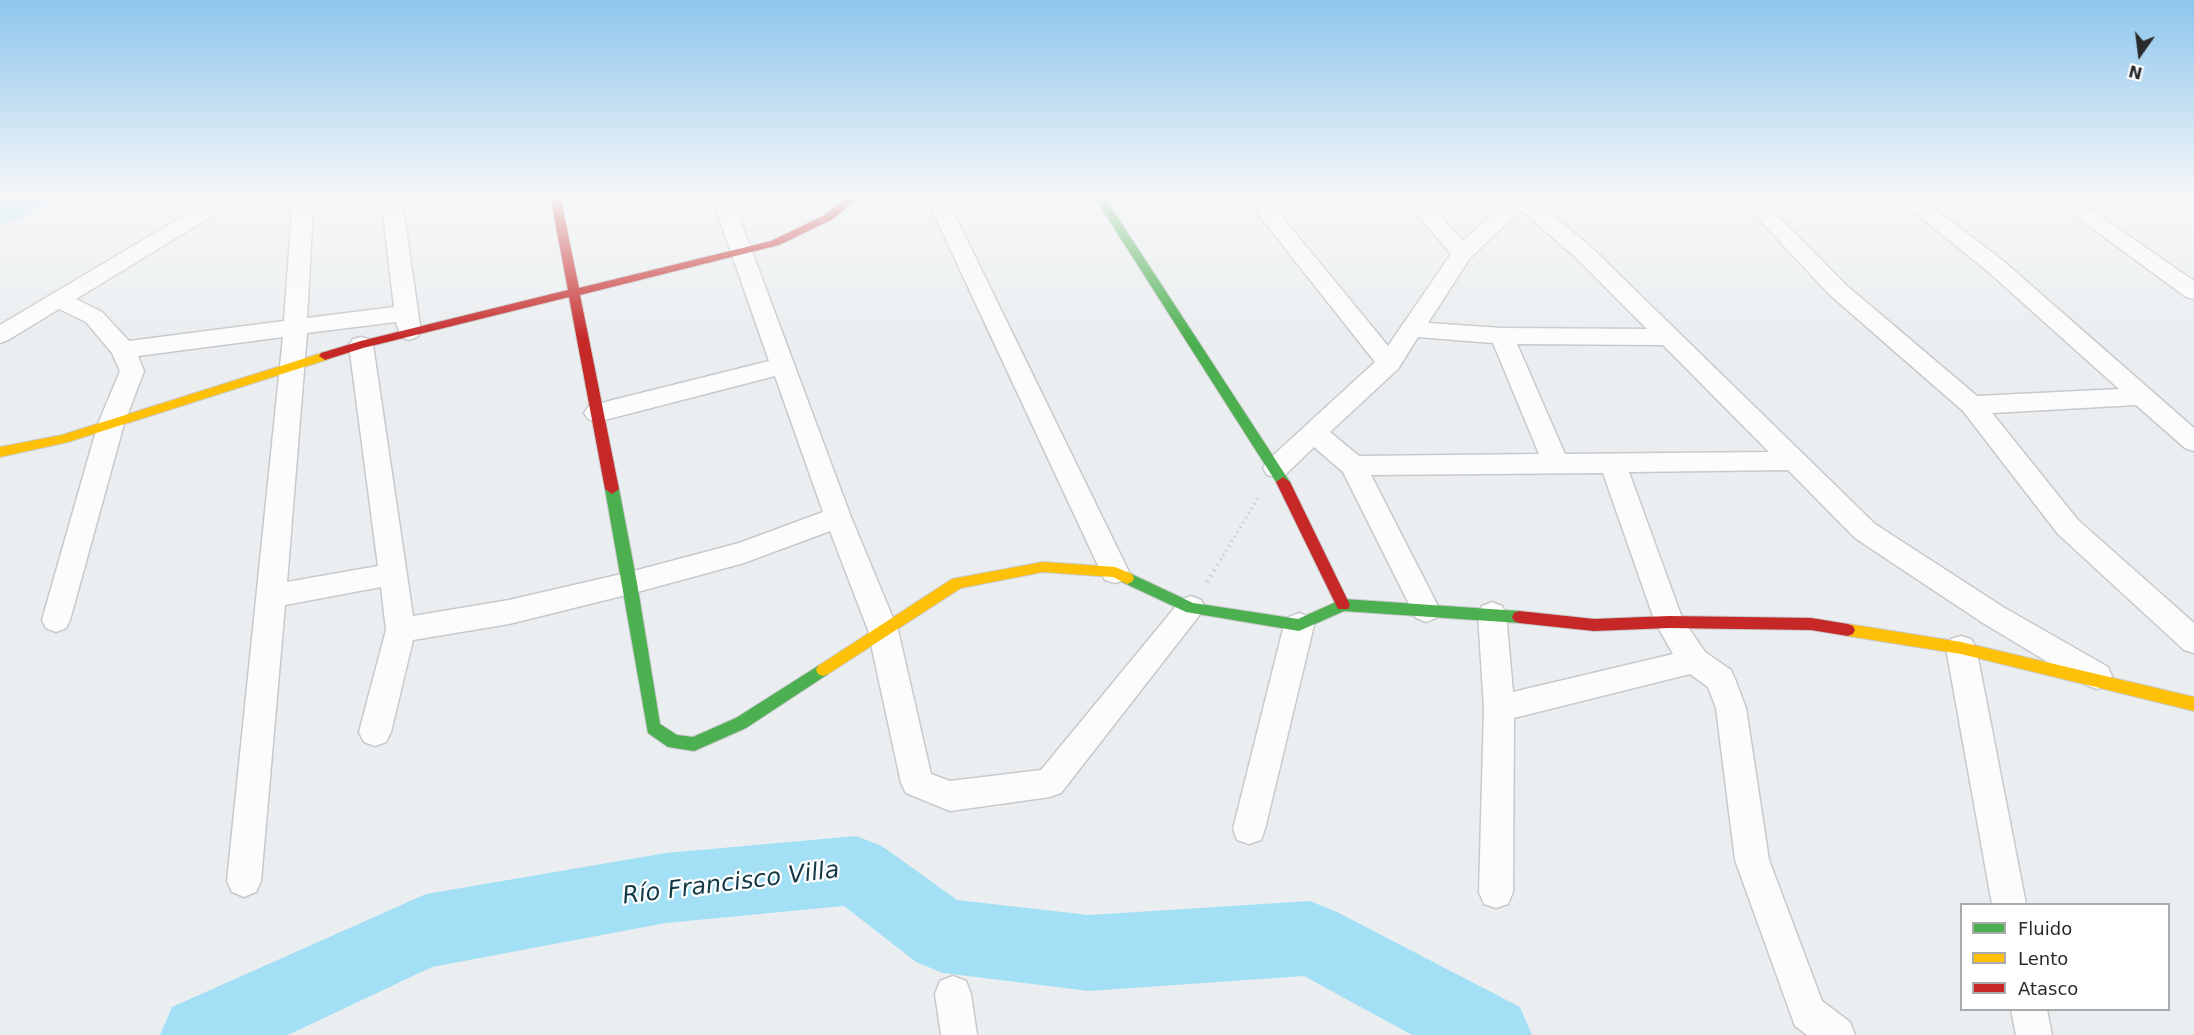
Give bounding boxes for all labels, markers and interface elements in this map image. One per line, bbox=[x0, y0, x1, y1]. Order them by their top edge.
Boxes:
north arrow bbox=[2110, 24, 2170, 84]
text: N bbox=[2127, 61, 2144, 83]
water label: Río Francisco Villa bbox=[621, 856, 841, 912]
legend bbox=[1960, 903, 2170, 1011]
text: Fluido bbox=[2018, 918, 2072, 939]
text: Lento bbox=[2018, 948, 2068, 969]
text: Atasco bbox=[2018, 978, 2078, 999]

